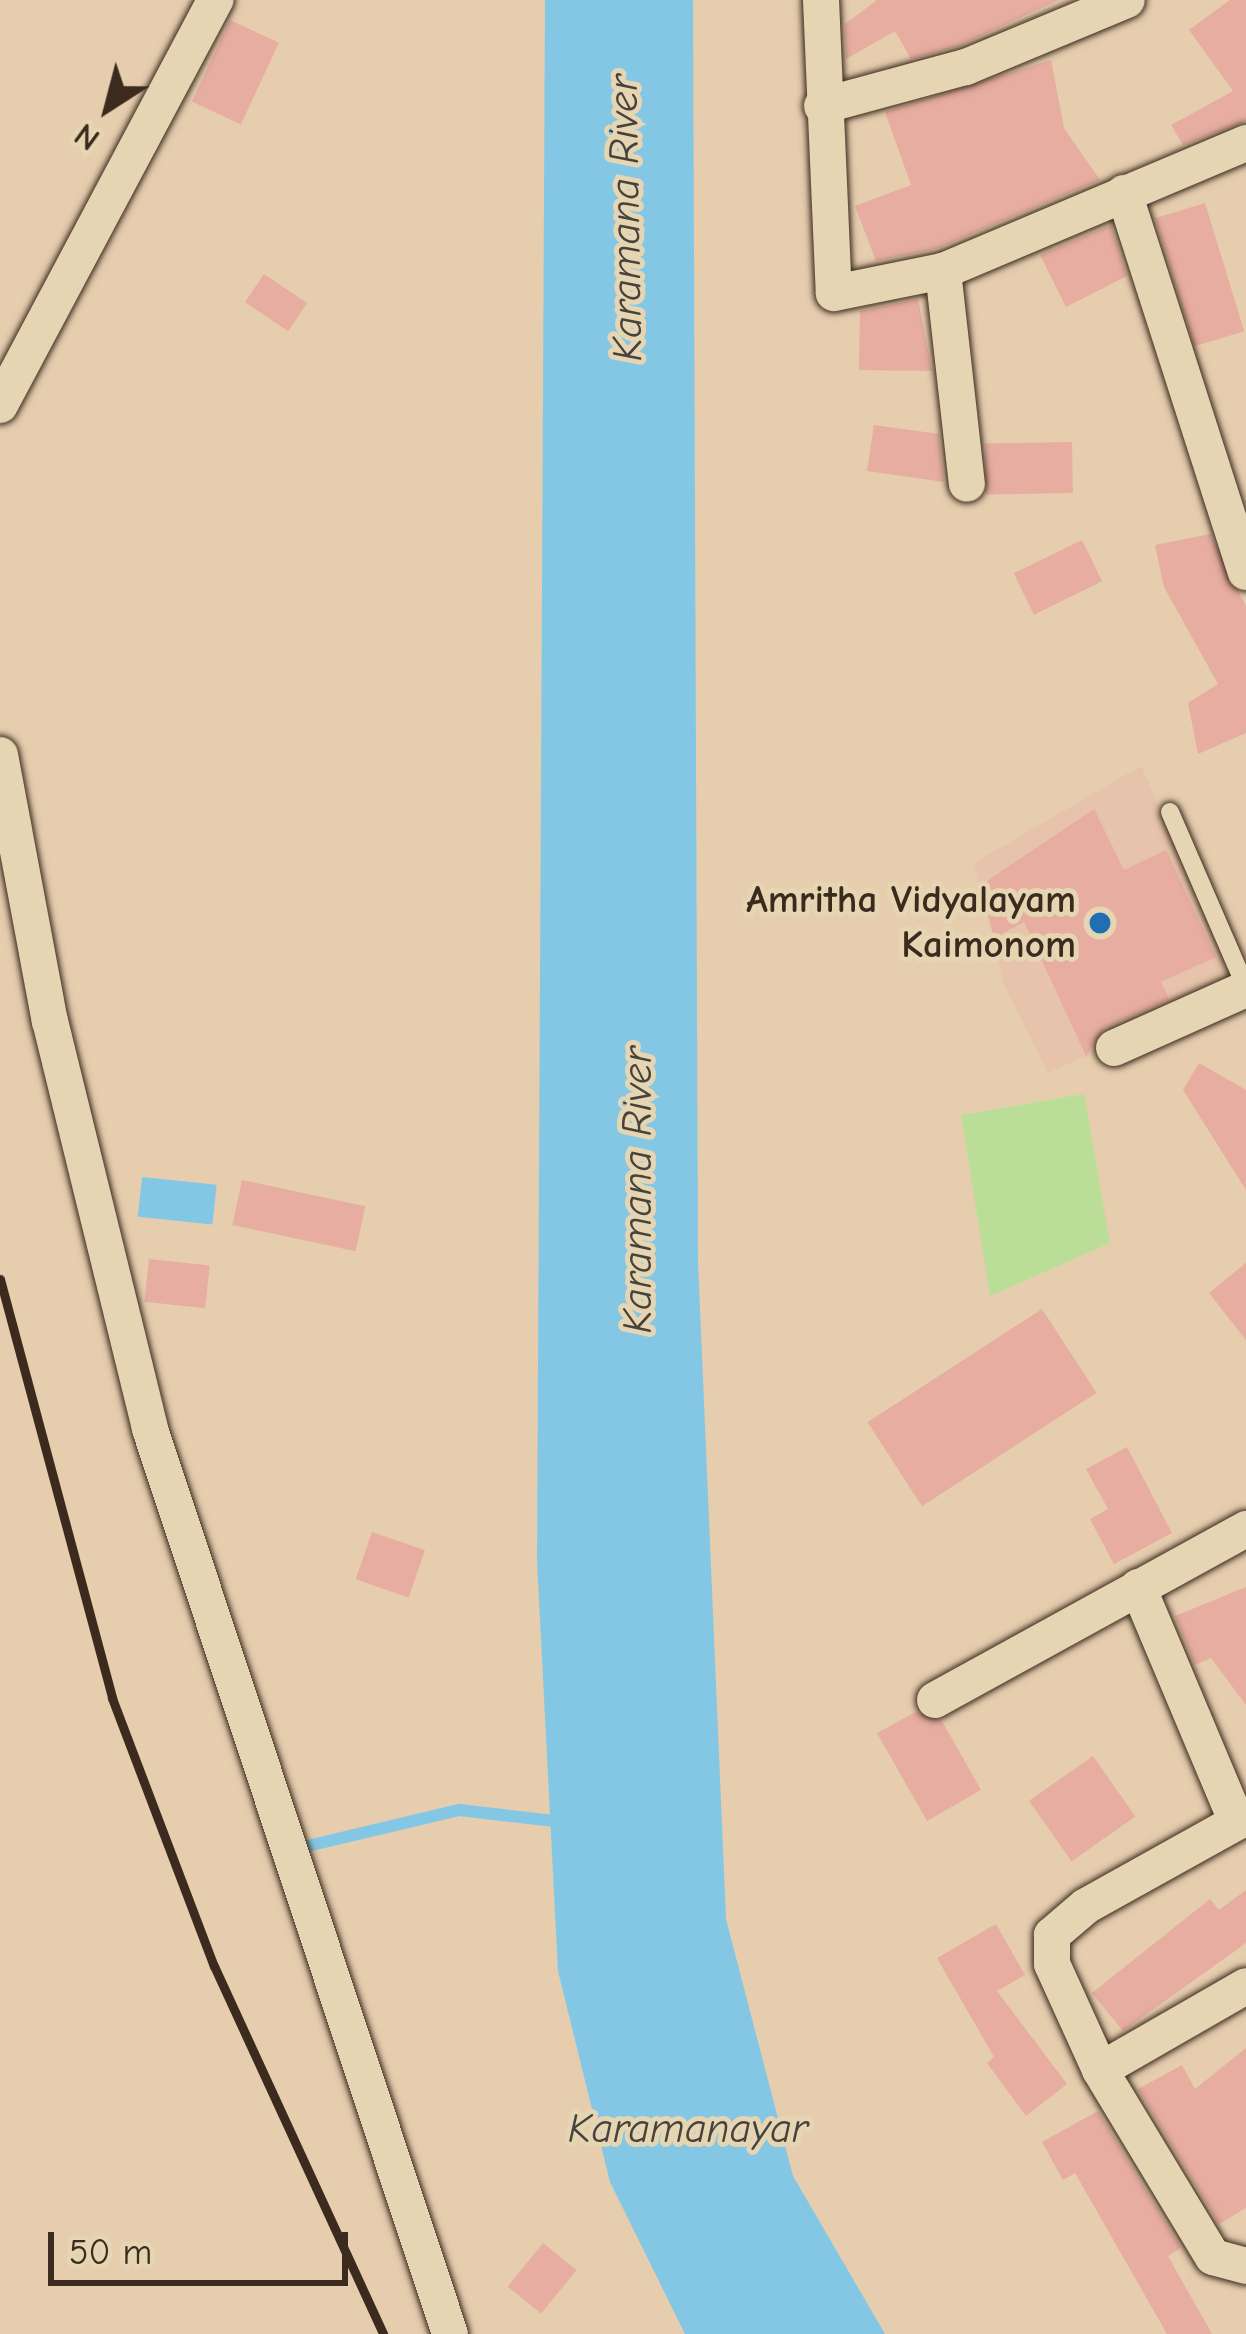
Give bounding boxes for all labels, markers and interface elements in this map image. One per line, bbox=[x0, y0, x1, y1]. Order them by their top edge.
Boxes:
north arrow bbox=[48, 48, 168, 168]
water label: Karamana River bbox=[598, 74, 654, 362]
text: N bbox=[67, 115, 107, 159]
place label: Amritha Vidyalayam Kaimonom bbox=[746, 878, 1076, 969]
marker: Amritha Vidyalayam Kaimonom bbox=[1087, 910, 1113, 936]
water label: Karamana River bbox=[613, 1046, 663, 1334]
water label: Karamanayar bbox=[568, 2104, 808, 2154]
scale bar bbox=[54, 2208, 354, 2282]
text: 50 m bbox=[69, 2232, 152, 2273]

